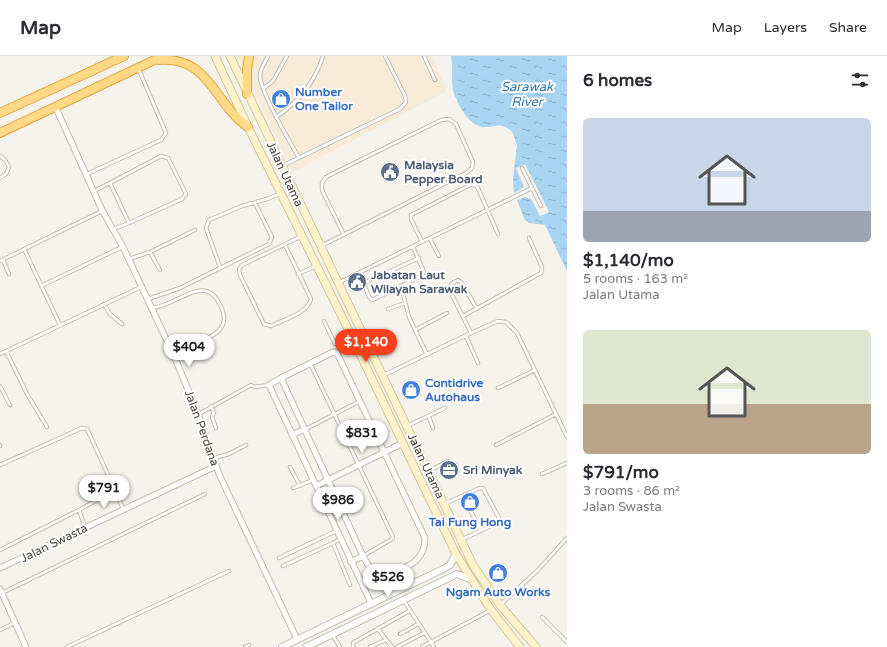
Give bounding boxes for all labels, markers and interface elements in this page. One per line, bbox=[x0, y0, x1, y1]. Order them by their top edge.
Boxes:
text: Map bbox=[20, 17, 61, 39]
text: Map bbox=[712, 19, 742, 36]
text: Layers bbox=[764, 19, 807, 36]
text: Share bbox=[829, 19, 867, 36]
icon: filters bbox=[849, 69, 871, 91]
text: 6 homes bbox=[583, 70, 652, 91]
water label: Sarawak River bbox=[501, 79, 554, 110]
place label: Number One Tailor bbox=[295, 85, 353, 113]
shop icon: Number One Tailor bbox=[270, 88, 292, 110]
street label: Jalan Utama bbox=[264, 139, 306, 209]
icon: home bbox=[691, 144, 763, 216]
place label: Malaysia Pepper Board bbox=[404, 158, 483, 187]
public building icon: Malaysia Pepper Board bbox=[379, 161, 401, 183]
text: $1,140/mo bbox=[583, 250, 674, 271]
place label: Jabatan Laut Wilayah Sarawak bbox=[370, 268, 468, 297]
public building icon: Jabatan Laut Wilayah Sarawak bbox=[346, 271, 368, 293]
text: 5 rooms · 163 m² bbox=[583, 271, 688, 287]
text: Jalan Utama bbox=[583, 287, 659, 303]
pin: $1,140 bbox=[333, 329, 399, 363]
pin: $404 bbox=[165, 334, 213, 368]
text: $1,140 bbox=[344, 334, 388, 350]
text: $404 bbox=[173, 339, 205, 355]
icon: home bbox=[691, 356, 763, 428]
place label: Contidrive Autohaus bbox=[425, 376, 484, 404]
shop icon: Contidrive Autohaus bbox=[400, 379, 422, 401]
street label: Jalan Perdana bbox=[182, 388, 222, 468]
pin: $831 bbox=[338, 420, 386, 454]
text: $831 bbox=[346, 425, 378, 441]
street label: Jalan Utama bbox=[405, 431, 447, 501]
office icon: Sri Minyak bbox=[438, 459, 460, 481]
text: $791/mo bbox=[583, 462, 659, 483]
place label: Sri Minyak bbox=[463, 463, 523, 478]
pin: $791 bbox=[80, 475, 128, 509]
text: $791 bbox=[88, 480, 120, 496]
text: 3 rooms · 86 m² bbox=[583, 483, 680, 499]
pin: $986 bbox=[314, 487, 362, 521]
shop icon: Tai Fung Hong bbox=[459, 491, 481, 513]
text: $986 bbox=[322, 492, 354, 508]
text: Jalan Swasta bbox=[583, 499, 662, 515]
place label: Tai Fung Hong bbox=[428, 515, 511, 530]
street label: Jalan Swasta bbox=[18, 521, 90, 565]
shop icon: Ngam Auto Works bbox=[487, 562, 509, 584]
pin: $526 bbox=[364, 564, 412, 598]
text: $526 bbox=[372, 569, 404, 585]
place label: Ngam Auto Works bbox=[446, 585, 551, 600]

